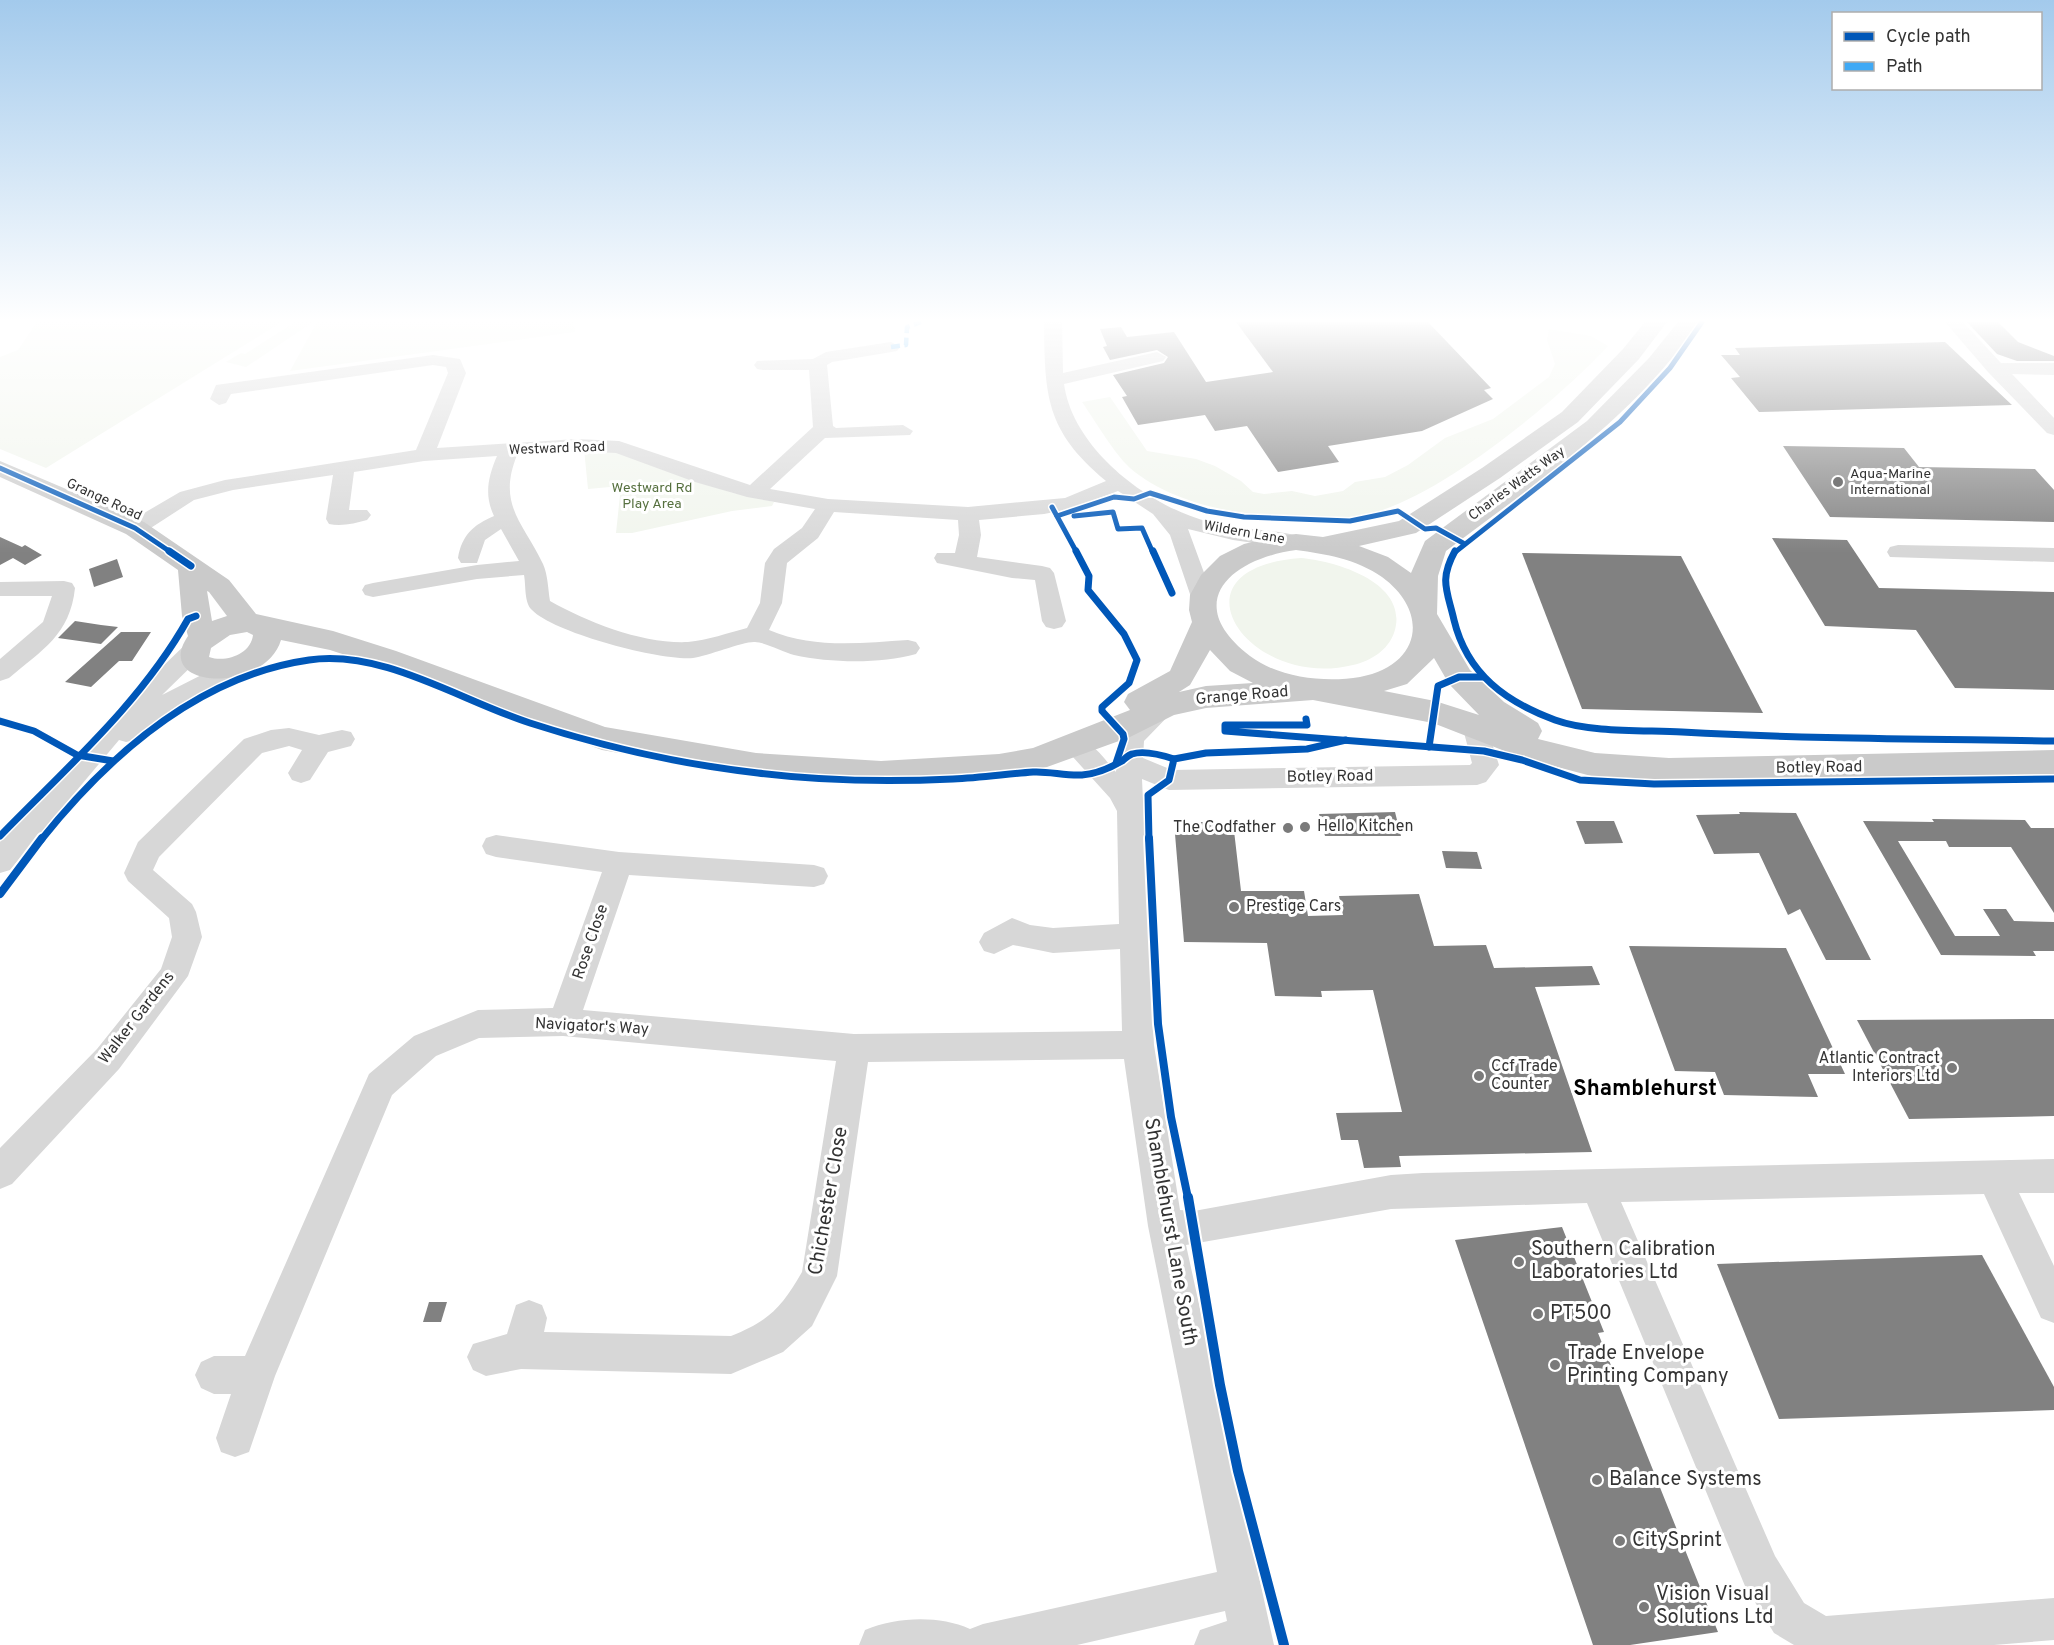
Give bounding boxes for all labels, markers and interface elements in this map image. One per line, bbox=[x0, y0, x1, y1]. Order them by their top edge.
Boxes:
legend bbox=[1832, 12, 2042, 90]
text: Cycle path bbox=[1886, 26, 1971, 49]
text: Path bbox=[1886, 56, 1923, 79]
street label: Westward Road bbox=[509, 439, 605, 459]
street label: Charles Watts Way bbox=[1465, 443, 1569, 525]
place label: Aqua-Marine International bbox=[1850, 466, 1931, 499]
street label: Grange Road bbox=[63, 475, 145, 525]
marker: Aqua-Marine International bbox=[1831, 475, 1845, 489]
park label: Westward Rd Play Area bbox=[612, 480, 692, 513]
street label: Wildern Lane bbox=[1202, 518, 1286, 548]
street label: Grange Road bbox=[1195, 682, 1289, 710]
street label: Botley Road bbox=[1775, 757, 1863, 779]
street label: Botley Road bbox=[1286, 766, 1374, 788]
place label: Hello Kitchen bbox=[1317, 817, 1413, 837]
place label: The Codfather bbox=[1173, 818, 1276, 838]
marker: Hello Kitchen bbox=[1298, 820, 1312, 834]
marker: The Codfather bbox=[1281, 821, 1295, 835]
place label: Prestige Cars bbox=[1246, 897, 1341, 917]
marker: Prestige Cars bbox=[1227, 900, 1241, 914]
street label: Rose Close bbox=[569, 902, 613, 982]
street label: Walker Gardens bbox=[95, 968, 179, 1068]
street label: Navigator's Way bbox=[535, 1014, 649, 1040]
place label: Atlantic Contract Interiors Ltd bbox=[1819, 1049, 1940, 1087]
place label: Ccf Trade Counter bbox=[1491, 1057, 1558, 1095]
marker: Atlantic Contract Interiors Ltd bbox=[1945, 1061, 1959, 1075]
marker: Ccf Trade Counter bbox=[1472, 1069, 1486, 1083]
district label: Shamblehurst bbox=[1573, 1076, 1717, 1103]
street label: Shamblehurst Lane South bbox=[1137, 1116, 1203, 1348]
street label: Chichester Close bbox=[803, 1125, 855, 1277]
place label: Southern Calibration Laboratories Ltd bbox=[1531, 1237, 1715, 1286]
marker: Southern Calibration Laboratories Ltd bbox=[1512, 1255, 1526, 1269]
place label: PT500 bbox=[1550, 1301, 1612, 1327]
marker: PT500 bbox=[1531, 1307, 1545, 1321]
place label: Trade Envelope Printing Company bbox=[1567, 1341, 1729, 1390]
marker: Trade Envelope Printing Company bbox=[1548, 1358, 1562, 1372]
place label: Balance Systems bbox=[1609, 1467, 1762, 1493]
marker: Balance Systems bbox=[1590, 1473, 1604, 1487]
place label: CitySprint bbox=[1632, 1528, 1722, 1554]
marker: CitySprint bbox=[1613, 1534, 1627, 1548]
place label: Vision Visual Solutions Ltd bbox=[1656, 1582, 1774, 1631]
marker: Vision Visual Solutions Ltd bbox=[1637, 1600, 1651, 1614]

